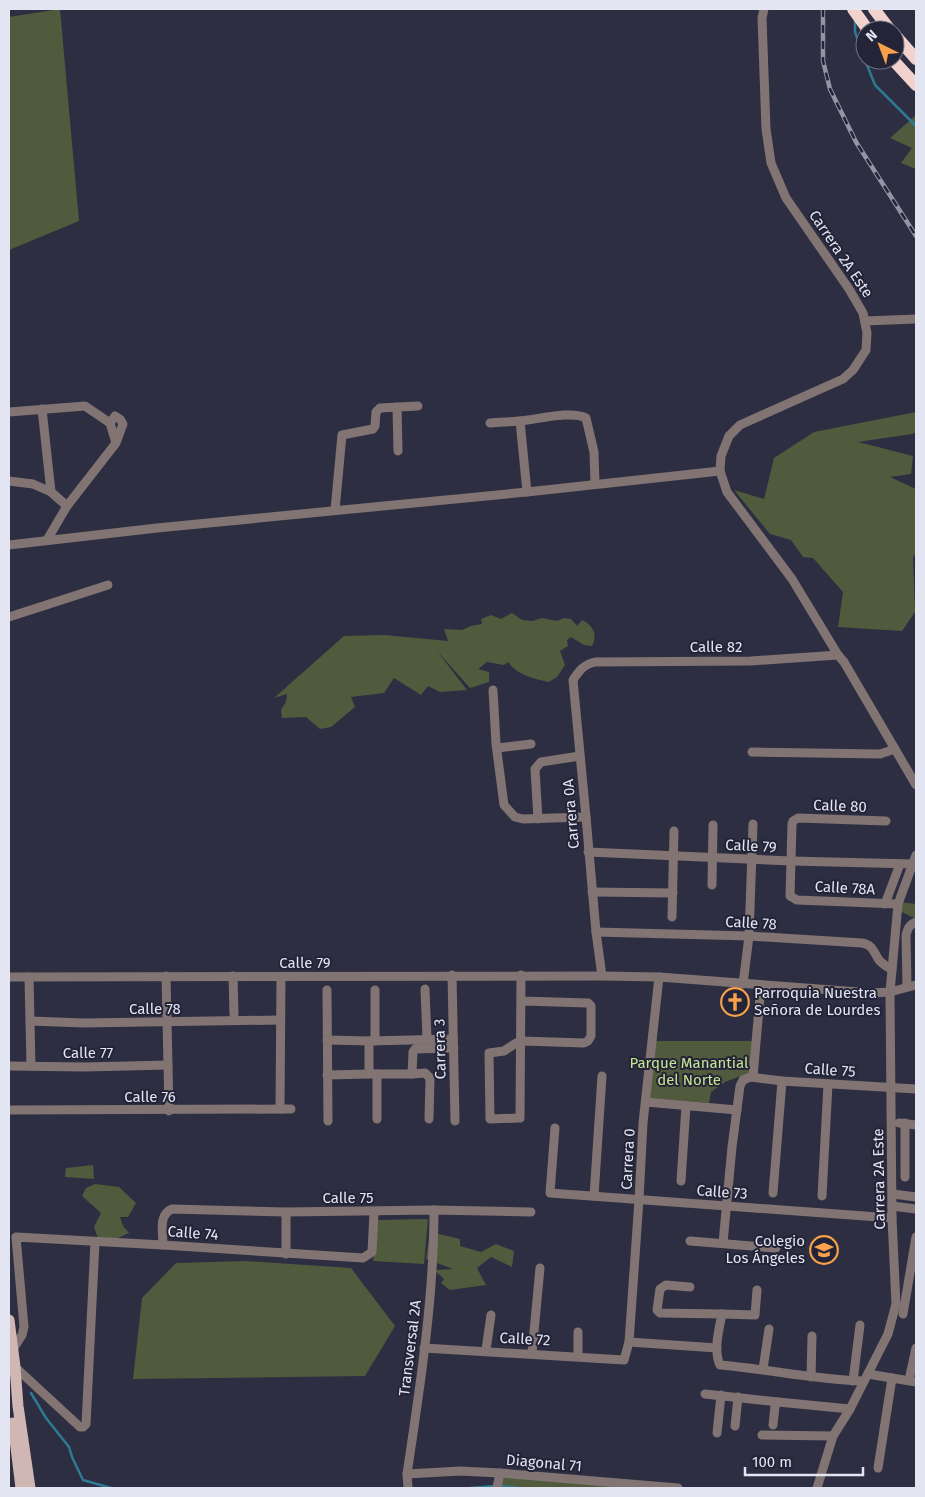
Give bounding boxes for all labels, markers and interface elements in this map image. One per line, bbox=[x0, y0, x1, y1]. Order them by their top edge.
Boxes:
north arrow bbox=[855, 20, 905, 70]
text: N bbox=[862, 26, 881, 45]
street label: Carrera 2A Este bbox=[805, 207, 877, 301]
street label: Calle 82 bbox=[690, 638, 742, 656]
street label: Carrera 0A bbox=[559, 778, 583, 850]
street label: Calle 80 bbox=[813, 796, 867, 816]
street label: Calle 79 bbox=[725, 836, 777, 856]
street label: Calle 78A bbox=[814, 877, 876, 899]
street label: Calle 78 bbox=[725, 913, 777, 933]
street label: Calle 79 bbox=[279, 954, 331, 972]
place label: Parroquia Nuestra Señora de Lourdes bbox=[754, 984, 881, 1019]
church icon: Parroquia Nuestra Señora de Lourdes bbox=[720, 987, 750, 1017]
street label: Calle 78 bbox=[129, 1000, 181, 1018]
street label: Carrera 3 bbox=[430, 1019, 450, 1079]
street label: Calle 77 bbox=[63, 1044, 114, 1062]
park label: Parque Manantial del Norte bbox=[630, 1054, 749, 1089]
street label: Calle 75 bbox=[804, 1059, 856, 1081]
street label: Calle 76 bbox=[124, 1088, 176, 1106]
street label: Carrera 0 bbox=[617, 1128, 639, 1190]
street label: Carrera 2A Este bbox=[869, 1128, 889, 1230]
street label: Calle 73 bbox=[696, 1181, 748, 1203]
street label: Calle 75 bbox=[322, 1189, 374, 1207]
street label: Calle 74 bbox=[167, 1222, 219, 1244]
place label: Colegio Los Ángeles bbox=[726, 1232, 805, 1267]
school or university icon: Colegio Los Ángeles bbox=[809, 1235, 839, 1265]
street label: Transversal 2A bbox=[395, 1299, 425, 1397]
street label: Calle 72 bbox=[499, 1329, 551, 1349]
scale bar bbox=[745, 1444, 862, 1476]
street label: Diagonal 71 bbox=[505, 1451, 583, 1475]
text: 100 m bbox=[752, 1453, 792, 1471]

